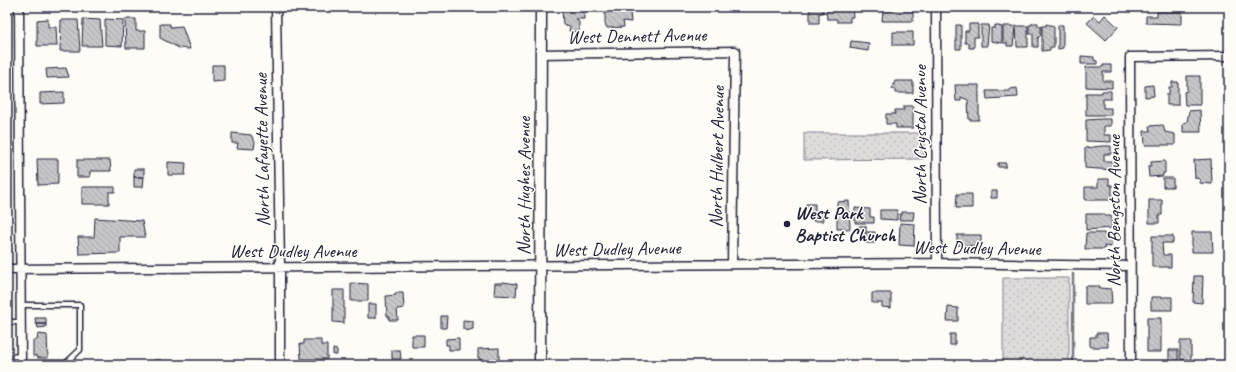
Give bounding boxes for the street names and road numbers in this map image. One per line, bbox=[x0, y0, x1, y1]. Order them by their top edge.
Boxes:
street label: West Dennett Avenue bbox=[567, 23, 708, 49]
street label: North Crystal Avenue bbox=[908, 63, 932, 205]
street label: North Lafayette Avenue bbox=[249, 71, 275, 227]
street label: North Hulbert Avenue bbox=[704, 84, 730, 228]
street label: North Hughes Avenue bbox=[512, 115, 536, 255]
street label: North Bengston Avenue bbox=[1102, 133, 1126, 287]
street label: West Dudley Avenue bbox=[913, 235, 1043, 261]
street label: West Dudley Avenue bbox=[553, 236, 683, 262]
street label: West Dudley Avenue bbox=[229, 239, 358, 263]

